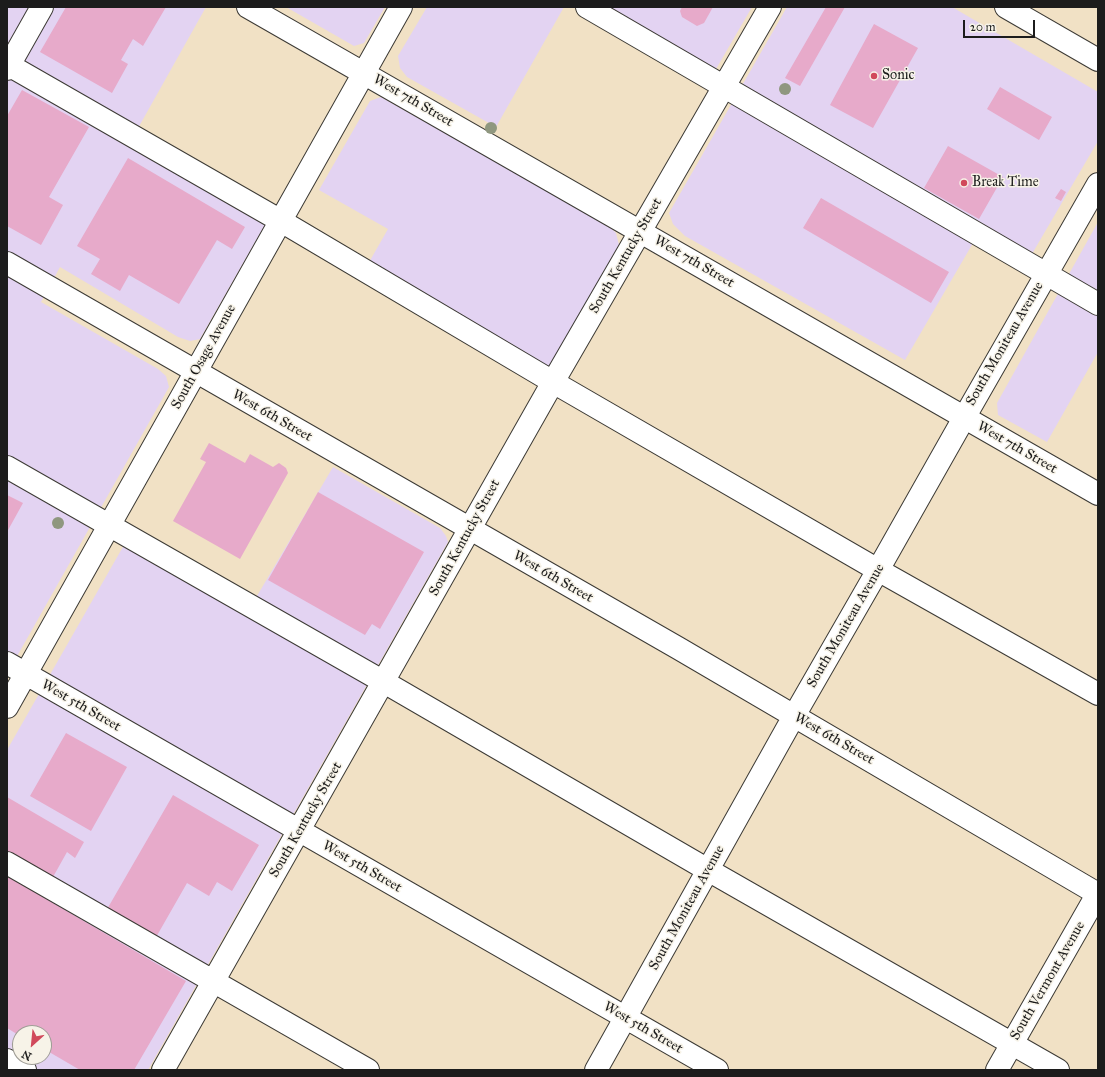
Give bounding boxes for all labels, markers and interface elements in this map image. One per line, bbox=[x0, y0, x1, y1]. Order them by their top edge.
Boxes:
scale bar bbox=[965, 12, 1037, 38]
text: 20 m bbox=[970, 20, 996, 34]
place label: Sonic bbox=[882, 68, 914, 84]
street label: West 7th Street bbox=[370, 71, 456, 131]
marker: Sonic bbox=[869, 71, 879, 81]
place label: Break Time bbox=[972, 175, 1039, 191]
marker: Break Time bbox=[959, 178, 969, 188]
street label: South Kentucky Street bbox=[586, 195, 666, 317]
street label: West 7th Street bbox=[651, 232, 737, 292]
street label: South Moniteau Avenue bbox=[963, 279, 1047, 409]
street label: South Osage Avenue bbox=[168, 302, 240, 412]
street label: West 6th Street bbox=[229, 386, 315, 446]
street label: West 7th Street bbox=[974, 418, 1060, 478]
street label: South Kentucky Street bbox=[426, 477, 504, 599]
street label: West 6th Street bbox=[510, 547, 596, 607]
street label: South Moniteau Avenue bbox=[804, 561, 888, 691]
street label: West 5th Street bbox=[38, 677, 124, 735]
street label: West 6th Street bbox=[791, 709, 877, 769]
street label: South Kentucky Street bbox=[266, 759, 346, 881]
street label: West 5th Street bbox=[319, 838, 405, 896]
street label: South Moniteau Avenue bbox=[646, 843, 728, 973]
street label: South Vermont Avenue bbox=[1007, 918, 1089, 1044]
street label: West 5th Street bbox=[600, 999, 686, 1057]
north arrow bbox=[12, 1025, 52, 1065]
text: N bbox=[20, 1047, 34, 1063]

